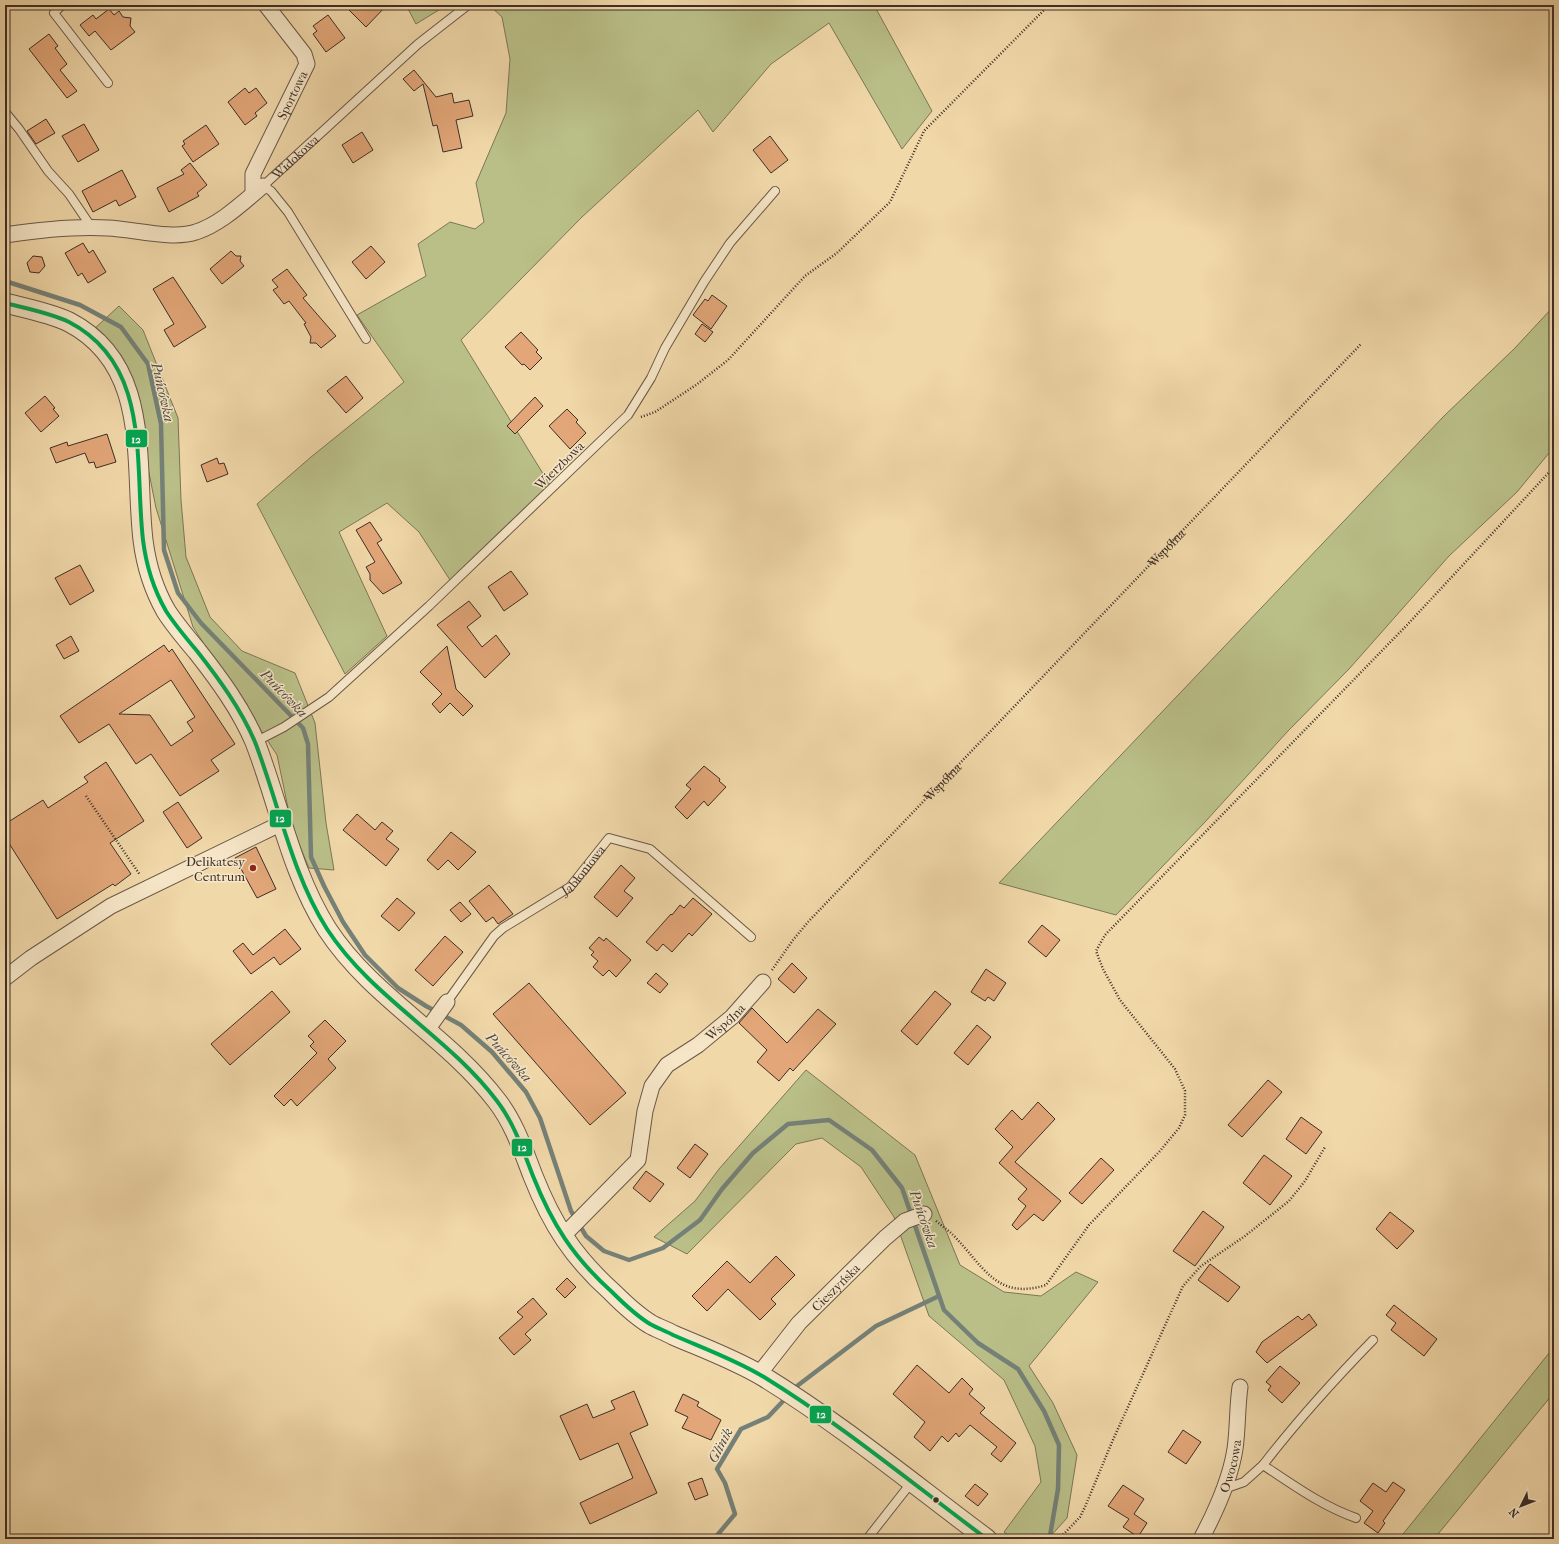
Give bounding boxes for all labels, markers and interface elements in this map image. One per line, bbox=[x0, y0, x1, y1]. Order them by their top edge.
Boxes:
street label: Sportowa bbox=[274, 67, 311, 122]
street label: Widokowa bbox=[268, 131, 323, 183]
water label: Puńcówka bbox=[147, 360, 178, 424]
line badge: 12 bbox=[125, 429, 148, 448]
text: 12 bbox=[131, 433, 141, 446]
street label: Wierzbowa bbox=[531, 437, 588, 493]
street label: Wspólna bbox=[1144, 525, 1189, 571]
water label: Puńcówka bbox=[256, 665, 311, 721]
street label: Wspólna bbox=[920, 759, 965, 805]
line badge: 12 bbox=[269, 809, 292, 828]
text: 12 bbox=[275, 812, 285, 825]
street label: Jabłoniowa bbox=[558, 841, 609, 899]
place label: Delikatesy Centrum bbox=[186, 854, 246, 884]
marker: Delikatesy Centrum bbox=[248, 863, 258, 873]
street label: Wspólna bbox=[702, 1000, 749, 1044]
water label: Puńcówka bbox=[481, 1028, 535, 1086]
line badge: 12 bbox=[511, 1138, 533, 1157]
text: 12 bbox=[517, 1141, 527, 1154]
water label: Puńcówka bbox=[905, 1187, 941, 1251]
street label: Cieszyńska bbox=[809, 1260, 864, 1314]
line badge: 12 bbox=[809, 1405, 832, 1424]
text: 12 bbox=[816, 1408, 826, 1421]
water label: Glinik bbox=[704, 1425, 737, 1466]
street label: Owocowa bbox=[1217, 1438, 1244, 1495]
north arrow bbox=[1501, 1486, 1541, 1526]
unlabelled marker bbox=[931, 1495, 941, 1505]
text: N bbox=[1506, 1505, 1522, 1520]

